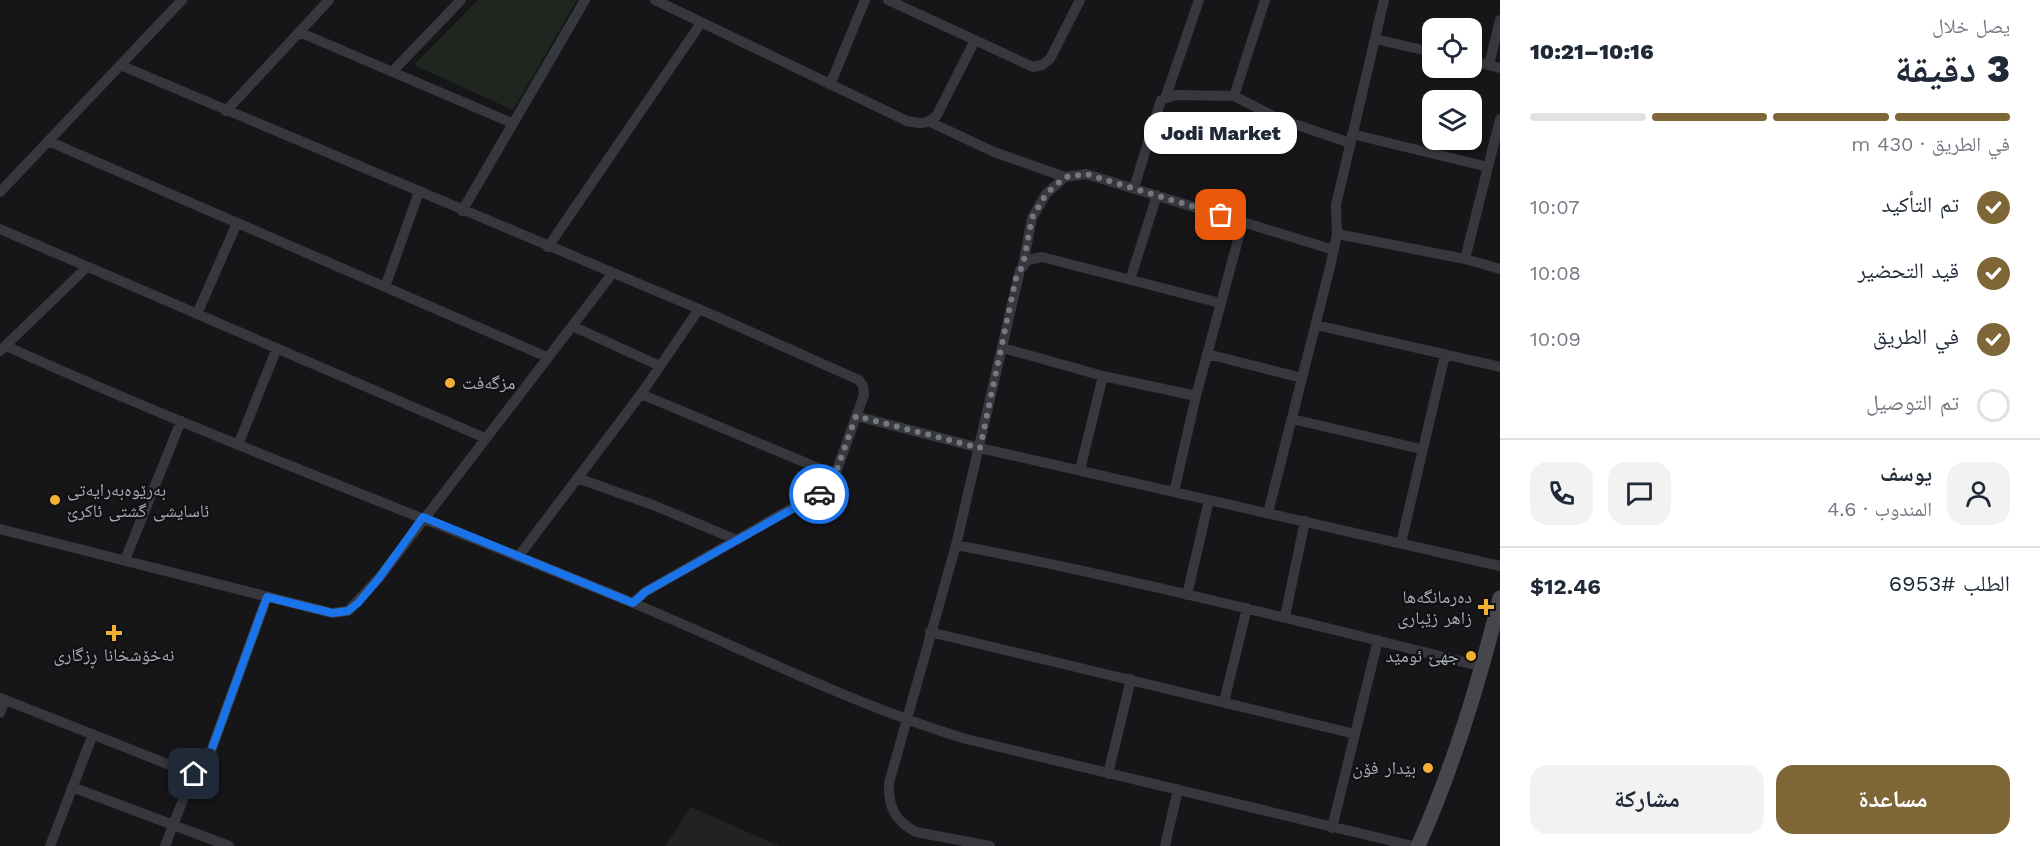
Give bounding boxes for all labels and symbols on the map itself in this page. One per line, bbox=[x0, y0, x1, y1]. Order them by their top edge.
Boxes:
callout: Jodi Market bbox=[1144, 113, 1298, 155]
pin bbox=[1195, 189, 1246, 240]
place label: مزگەفت bbox=[462, 372, 515, 393]
marker: مزگەفت bbox=[443, 376, 457, 390]
courier bbox=[789, 464, 849, 524]
place label: بەرێوەبەرایەتی ئاسایشی گشتی ئاکرێ bbox=[67, 479, 209, 522]
marker: بەرێوەبەرایەتی ئاسایشی گشتی ئاکرێ bbox=[48, 493, 62, 507]
place label: دەرمانگەھا زاهر زێباری bbox=[1397, 586, 1472, 629]
marker: دەرمانگەھا زاهر زێباری bbox=[1477, 598, 1495, 616]
marker: نەخۆشخانا ڕزگاری bbox=[105, 624, 123, 642]
place label: نەخۆشخانا ڕزگاری bbox=[54, 644, 175, 669]
place label: جھێ ئومێد bbox=[1386, 645, 1459, 667]
marker: جھێ ئومێد bbox=[1464, 649, 1478, 663]
pin bbox=[168, 748, 219, 799]
place label: بێدار فۆن bbox=[1352, 757, 1416, 779]
marker: بێدار فۆن bbox=[1421, 761, 1435, 775]

